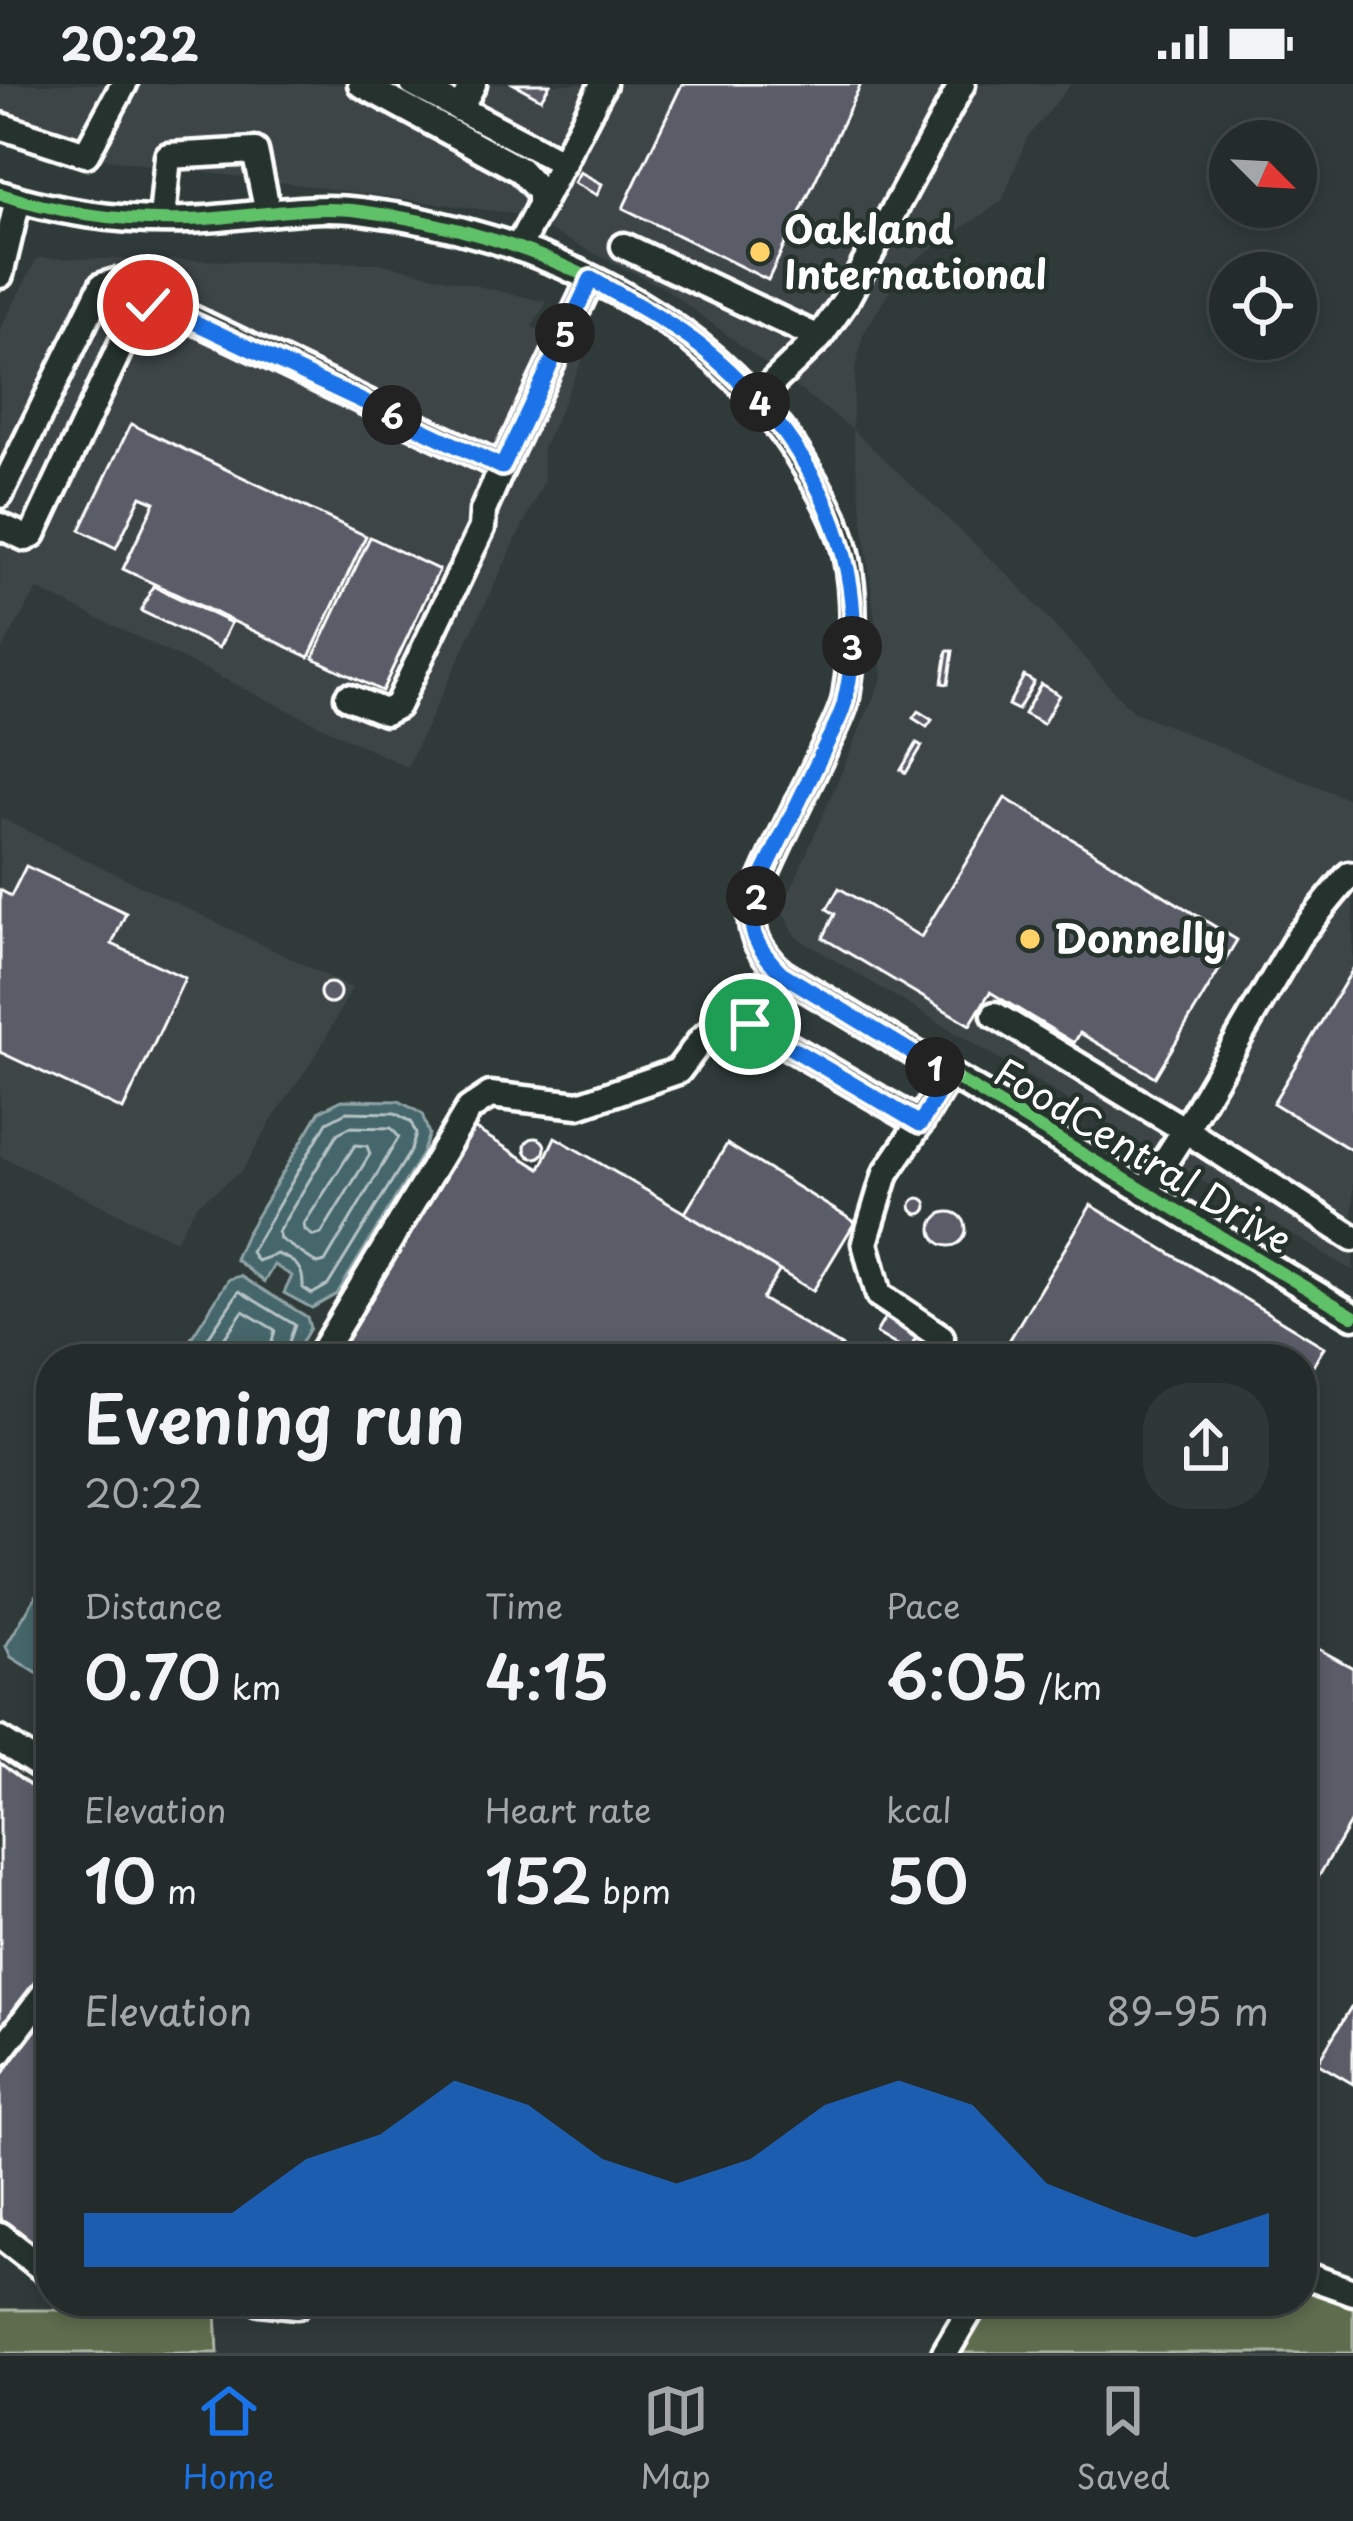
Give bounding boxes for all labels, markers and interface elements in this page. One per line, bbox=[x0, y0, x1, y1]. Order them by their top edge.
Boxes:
text: 20:22 bbox=[60, 8, 199, 76]
north arrow bbox=[1209, 120, 1317, 228]
map controls bbox=[1209, 120, 1317, 360]
place label: Oakland International bbox=[784, 198, 1047, 302]
marker: Oakland International bbox=[747, 239, 773, 265]
button: locate bbox=[1209, 252, 1317, 360]
pin bbox=[97, 254, 199, 356]
icon: check bbox=[115, 272, 181, 338]
pin: 5 bbox=[535, 303, 595, 363]
text: 5 bbox=[554, 308, 576, 358]
pin: 4 bbox=[730, 372, 790, 432]
text: 4 bbox=[749, 377, 771, 427]
pin: 6 bbox=[362, 385, 422, 445]
text: 6 bbox=[380, 390, 404, 440]
pin: 3 bbox=[822, 616, 882, 676]
text: 3 bbox=[841, 621, 863, 671]
pin: 2 bbox=[726, 866, 786, 926]
text: 2 bbox=[744, 871, 768, 921]
place label: Donnelly bbox=[1054, 907, 1226, 966]
marker: Donnelly bbox=[1017, 926, 1043, 952]
pin bbox=[699, 973, 801, 1075]
icon: arrive bbox=[717, 991, 783, 1057]
pin: 1 bbox=[905, 1037, 965, 1097]
street label: FoodCentral Drive bbox=[984, 1041, 1305, 1266]
text: 1 bbox=[927, 1042, 943, 1092]
text: Evening run bbox=[84, 1367, 465, 1466]
button: share bbox=[1143, 1383, 1269, 1509]
text: 20:22 bbox=[84, 1462, 203, 1521]
text: Distance bbox=[84, 1580, 222, 1630]
text: Time bbox=[485, 1580, 563, 1630]
text: Pace bbox=[886, 1580, 960, 1630]
text: 0.70 bbox=[84, 1630, 221, 1720]
text: 4:15 bbox=[485, 1630, 609, 1720]
text: 6:05 bbox=[886, 1630, 1028, 1720]
text: km bbox=[221, 1661, 281, 1711]
text: /km bbox=[1028, 1661, 1102, 1711]
text: Elevation bbox=[84, 1784, 226, 1834]
text: Heart rate bbox=[485, 1784, 652, 1834]
text: kcal bbox=[886, 1784, 952, 1834]
text: 10 bbox=[84, 1834, 156, 1924]
text: 152 bbox=[485, 1834, 592, 1924]
text: 50 bbox=[886, 1834, 968, 1924]
text: m bbox=[156, 1865, 197, 1915]
text: bpm bbox=[592, 1865, 671, 1915]
text: Elevation bbox=[84, 1980, 252, 2039]
text: 89–95 m bbox=[1106, 1980, 1269, 2039]
tab: Home bbox=[183, 2378, 275, 2500]
tab: Map bbox=[640, 2378, 711, 2500]
tab: Saved bbox=[1077, 2378, 1170, 2500]

